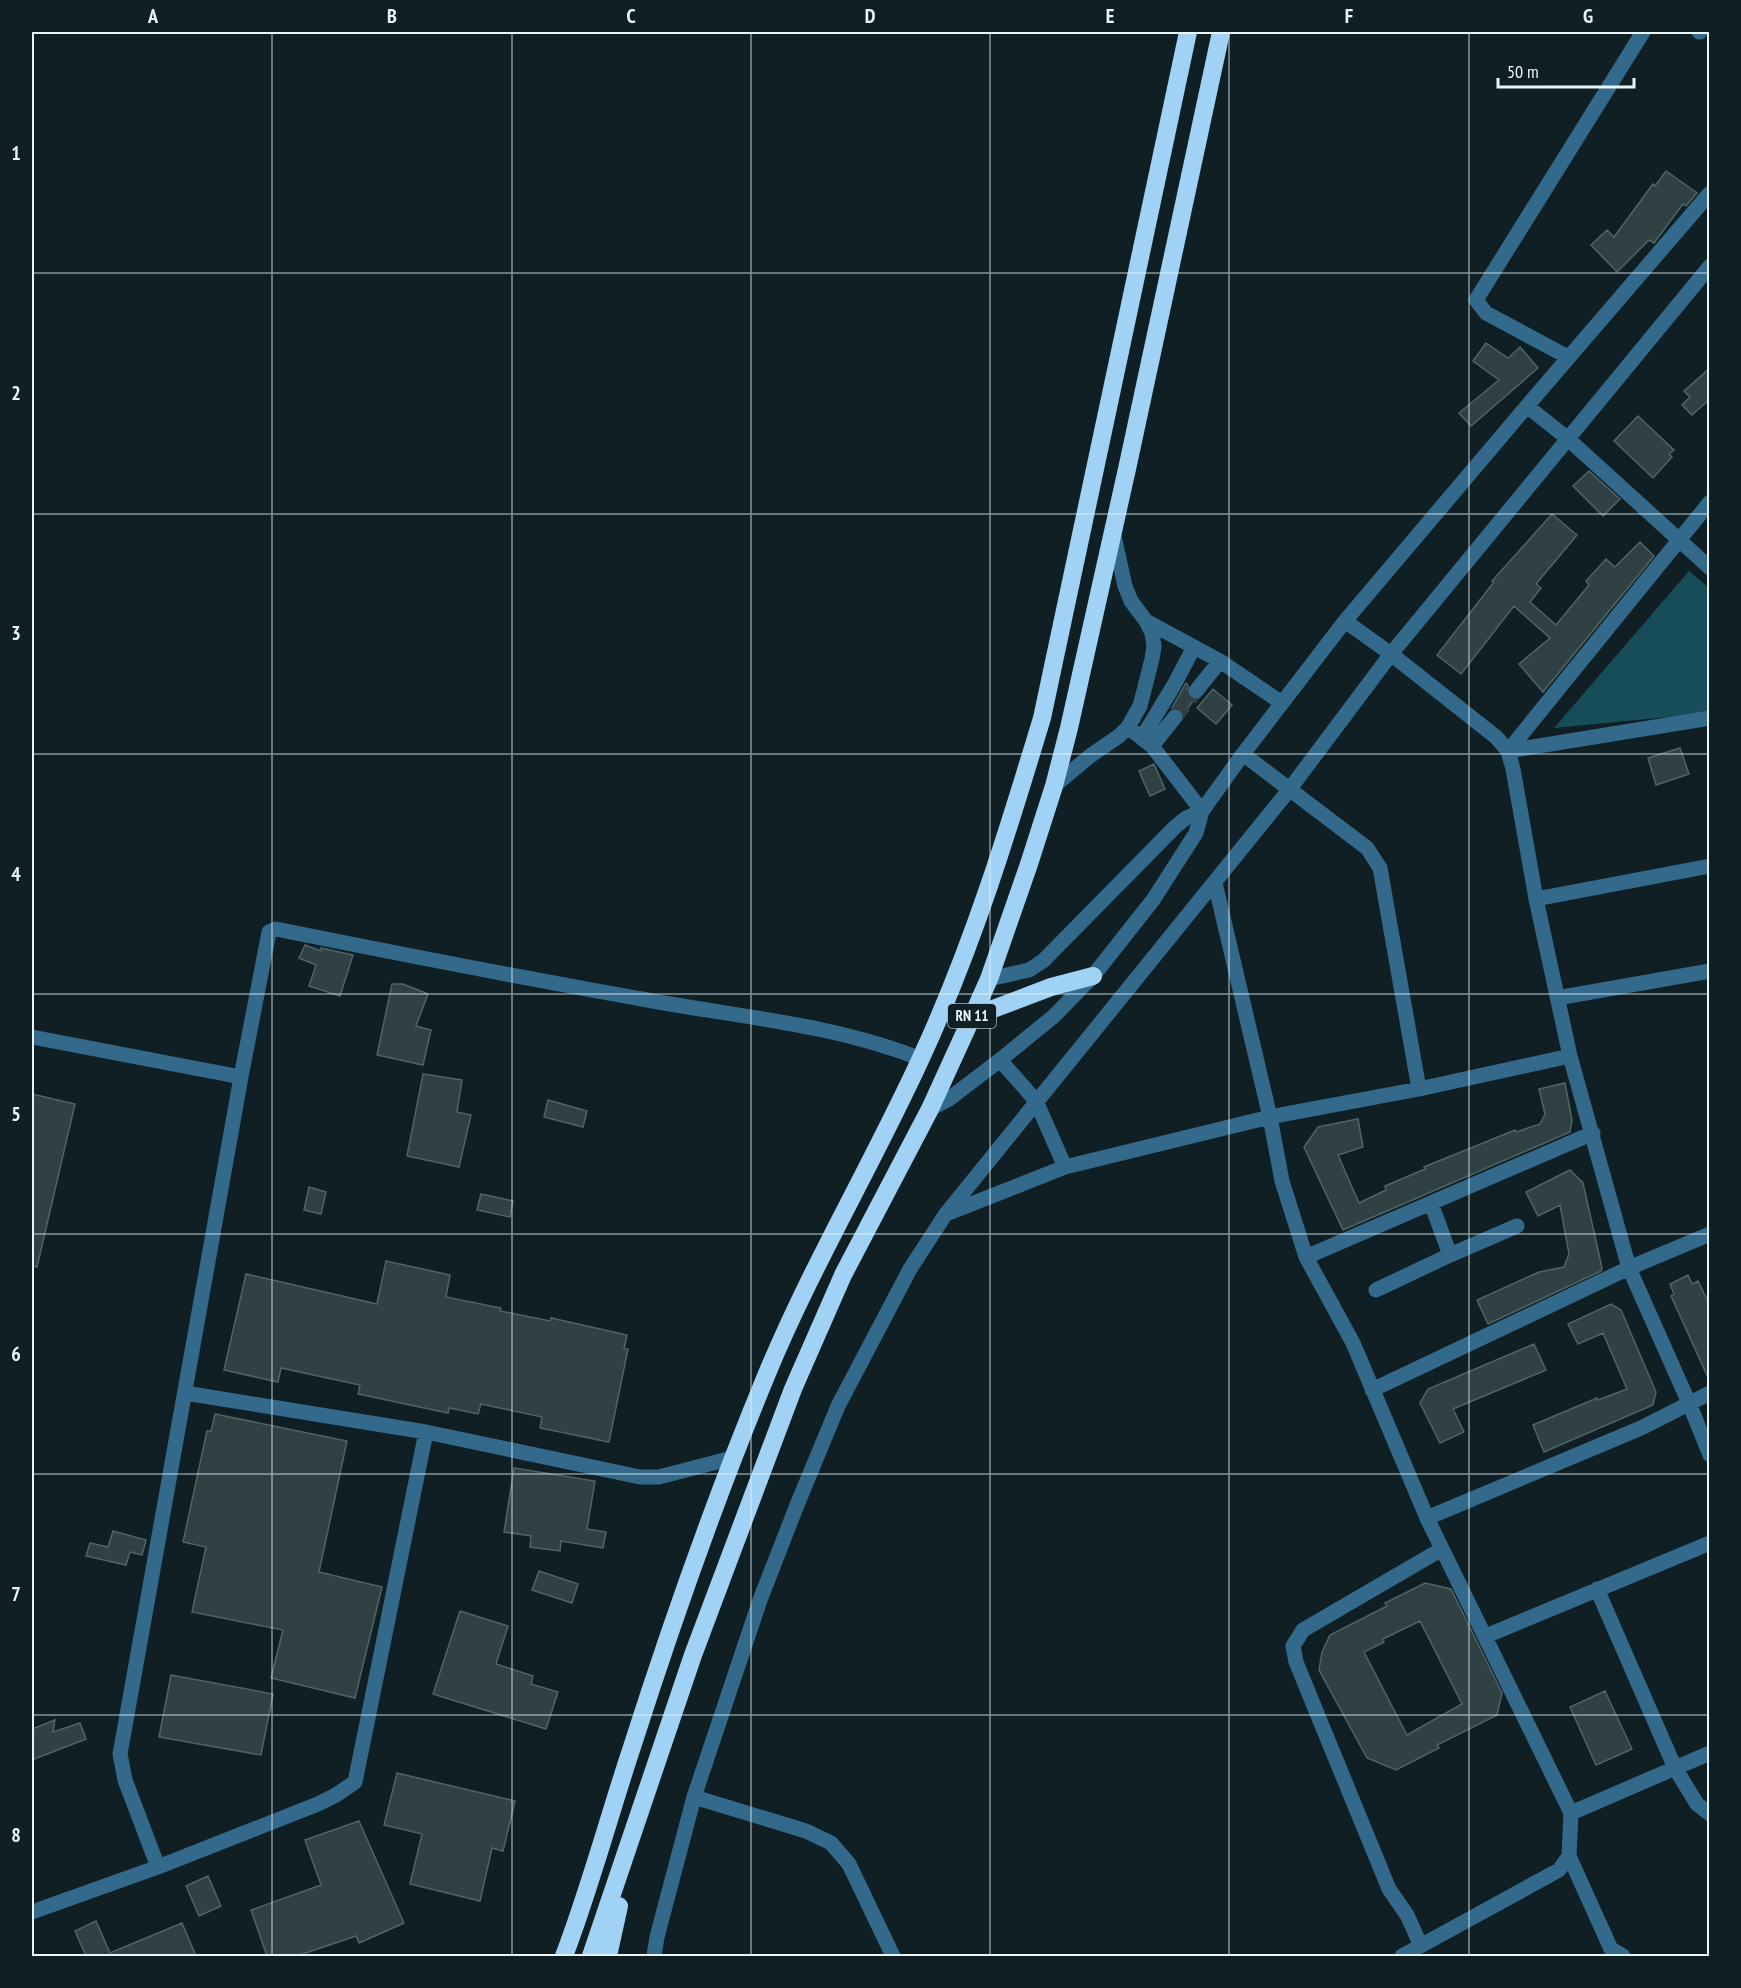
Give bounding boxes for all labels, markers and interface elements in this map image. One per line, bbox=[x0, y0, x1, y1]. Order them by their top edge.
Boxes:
text: A bbox=[147, 3, 159, 29]
text: B bbox=[387, 3, 397, 29]
text: C bbox=[626, 3, 636, 29]
text: D bbox=[865, 3, 876, 29]
text: E bbox=[1106, 3, 1114, 29]
text: F bbox=[1345, 3, 1353, 29]
text: G bbox=[1583, 3, 1593, 29]
scale bar bbox=[1498, 51, 1634, 89]
text: 50 m bbox=[1507, 60, 1539, 83]
text: 1 bbox=[11, 140, 21, 166]
text: 2 bbox=[11, 380, 21, 406]
text: 3 bbox=[11, 620, 21, 646]
text: 4 bbox=[11, 861, 21, 887]
road number: RN 11 bbox=[948, 1004, 996, 1028]
text: 5 bbox=[11, 1101, 21, 1127]
text: 6 bbox=[11, 1341, 21, 1367]
text: 7 bbox=[11, 1581, 21, 1607]
text: 8 bbox=[11, 1822, 21, 1848]

